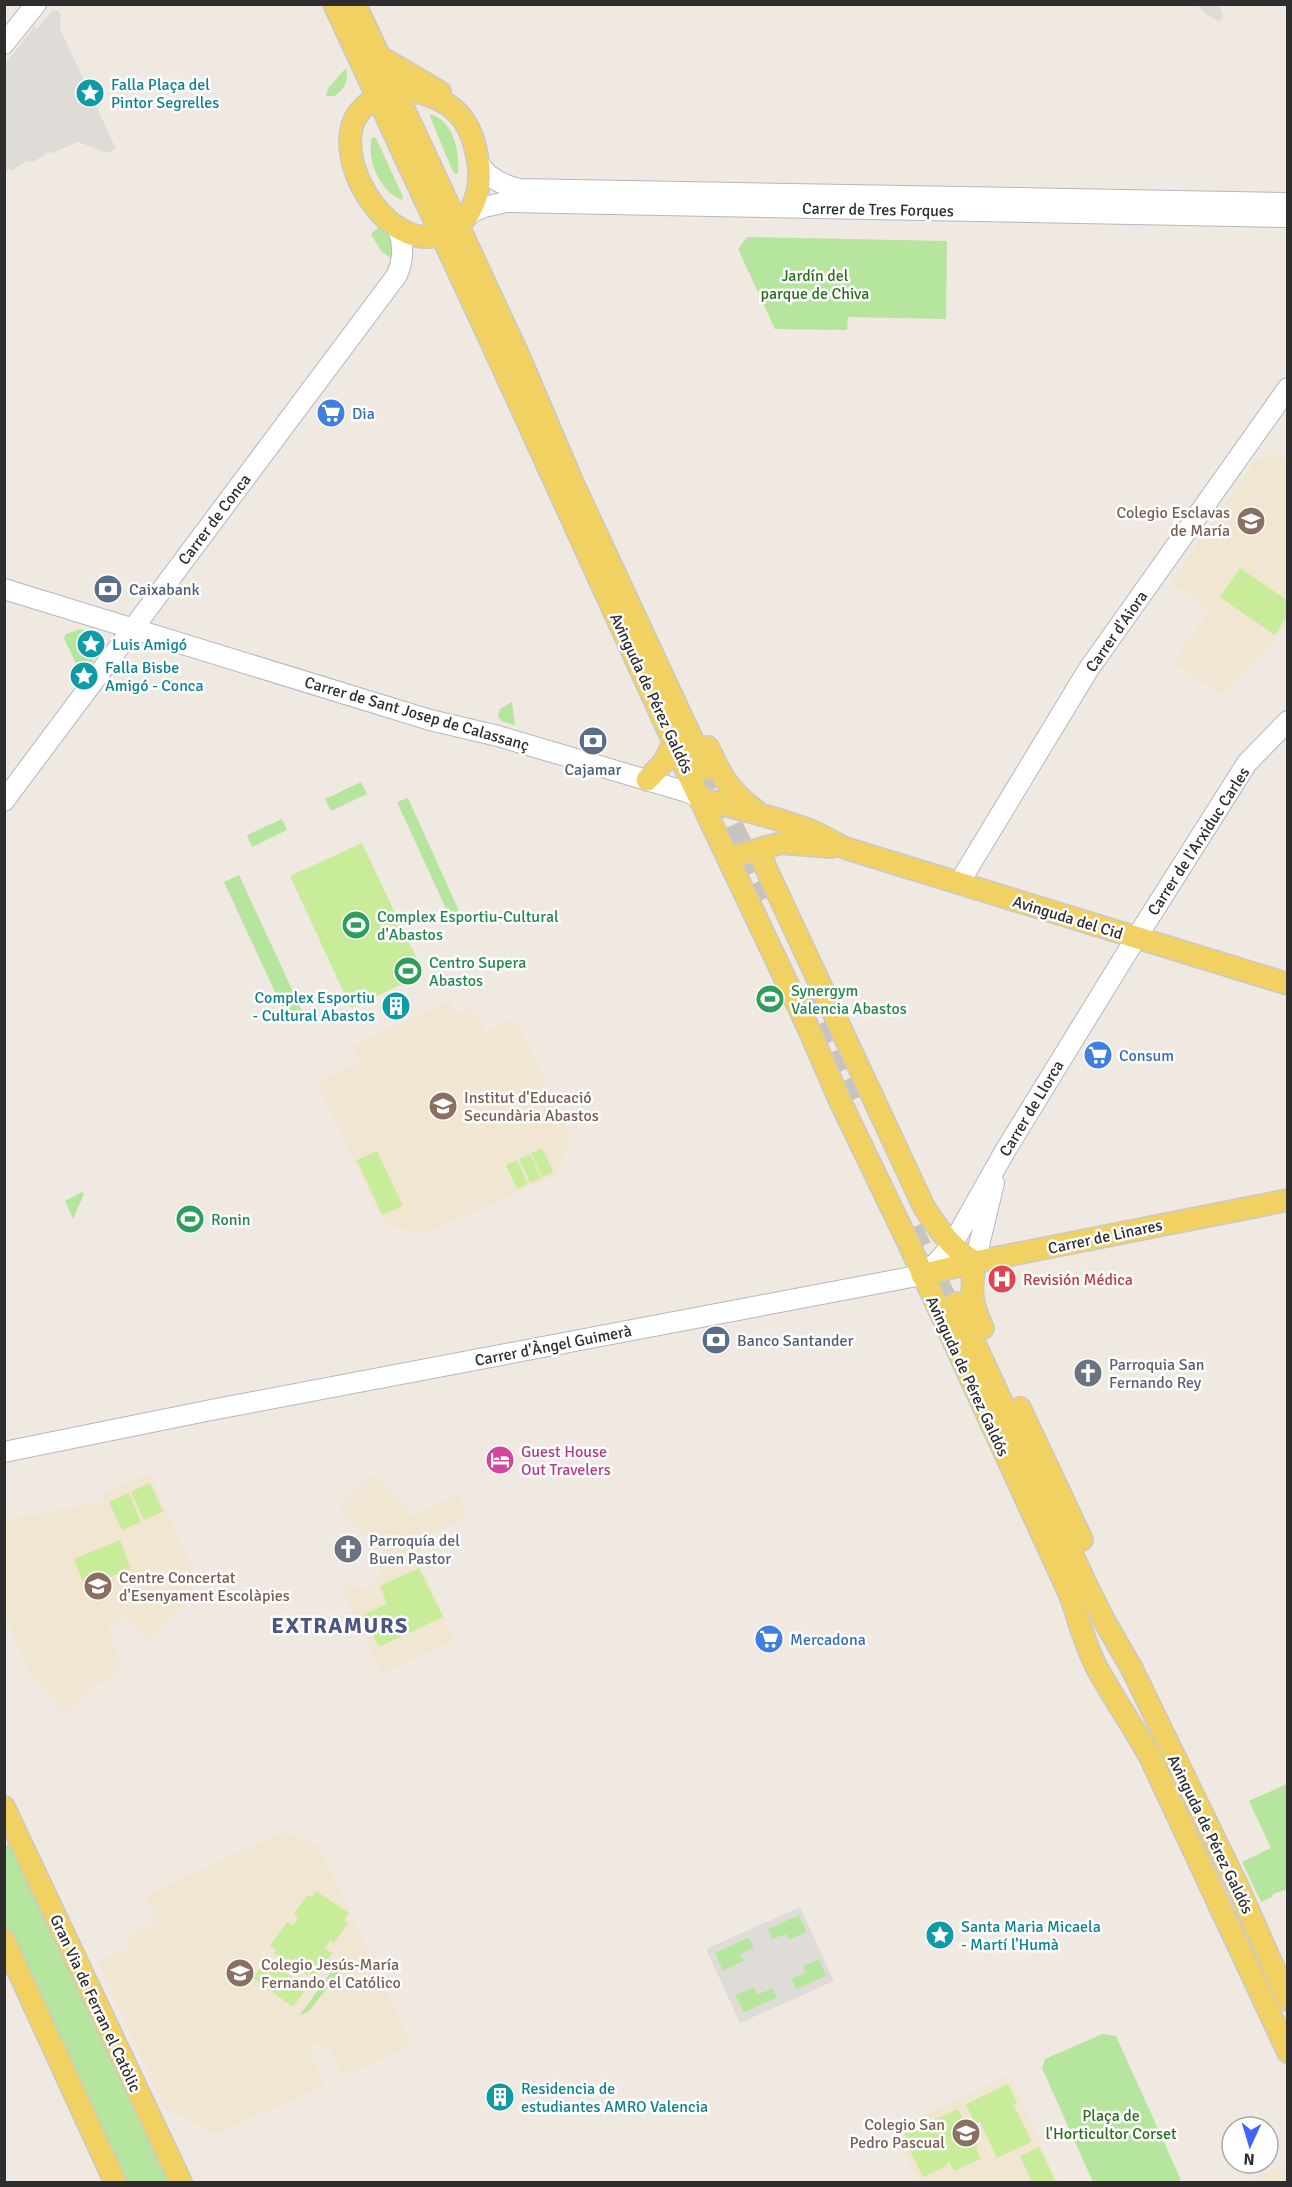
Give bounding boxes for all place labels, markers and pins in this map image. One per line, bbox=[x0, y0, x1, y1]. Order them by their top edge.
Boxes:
place label: Falla Plaça del Pintor Segrelles bbox=[111, 75, 219, 113]
place icon: Falla Plaça del Pintor Segrelles bbox=[74, 77, 106, 109]
supermarket icon: Dia bbox=[315, 397, 347, 429]
place label: Dia bbox=[352, 404, 375, 424]
place label: Colegio Esclavas de María bbox=[1116, 503, 1230, 541]
school or university icon: Colegio Esclavas de María bbox=[1235, 505, 1267, 537]
bank icon: Caixabank bbox=[92, 573, 124, 605]
place label: Caixabank bbox=[129, 580, 200, 600]
place icon: Luis Amigó bbox=[75, 628, 107, 660]
place label: Luis Amigó bbox=[112, 635, 187, 655]
place label: Falla Bisbe Amigó - Conca bbox=[105, 658, 204, 696]
place icon: Falla Bisbe Amigó - Conca bbox=[68, 660, 100, 692]
bank icon: Cajamar bbox=[577, 725, 609, 757]
place label: Cajamar bbox=[564, 760, 622, 780]
place label: Complex Esportiu-Cultural d'Abastos bbox=[377, 907, 559, 945]
sports icon: Complex Esportiu-Cultural d'Abastos bbox=[340, 909, 372, 941]
place label: Centro Supera Abastos bbox=[429, 953, 526, 991]
sports icon: Centro Supera Abastos bbox=[392, 955, 424, 987]
place label: Synergym Valencia Abastos bbox=[791, 981, 907, 1019]
sports icon: Synergym Valencia Abastos bbox=[754, 983, 786, 1015]
place label: Complex Esportiu - Cultural Abastos bbox=[253, 988, 375, 1026]
building icon: Complex Esportiu - Cultural Abastos bbox=[380, 990, 412, 1022]
supermarket icon: Consum bbox=[1082, 1039, 1114, 1071]
place label: Consum bbox=[1119, 1046, 1174, 1066]
place label: Institut d'Educació Secundària Abastos bbox=[464, 1088, 599, 1126]
school or university icon: Institut d'Educació Secundària Abastos bbox=[427, 1090, 459, 1122]
sports icon: Ronin bbox=[174, 1203, 206, 1235]
place label: Ronin bbox=[211, 1210, 251, 1230]
hospital icon: Revisión Médica bbox=[986, 1263, 1018, 1295]
place label: Revisión Médica bbox=[1023, 1270, 1133, 1290]
bank icon: Banco Santander bbox=[700, 1324, 732, 1356]
place label: Banco Santander bbox=[737, 1331, 853, 1351]
place label: Parroquia San Fernando Rey bbox=[1109, 1355, 1204, 1393]
church icon: Parroquia San Fernando Rey bbox=[1072, 1357, 1104, 1389]
place label: Guest House Out Travelers bbox=[521, 1442, 611, 1480]
hotel icon: Guest House Out Travelers bbox=[484, 1444, 516, 1476]
place label: Parroquía del Buen Pastor bbox=[369, 1531, 460, 1569]
church icon: Parroquía del Buen Pastor bbox=[332, 1533, 364, 1565]
place label: Centre Concertat d'Esenyament Escolàpies bbox=[119, 1568, 290, 1606]
school or university icon: Centre Concertat d'Esenyament Escolàpies bbox=[82, 1570, 114, 1602]
supermarket icon: Mercadona bbox=[753, 1623, 785, 1655]
place label: Mercadona bbox=[790, 1630, 866, 1650]
place label: Santa Maria Micaela - Martí l'Humà bbox=[961, 1917, 1101, 1955]
place icon: Santa Maria Micaela - Martí l'Humà bbox=[924, 1919, 956, 1951]
place label: Colegio Jesús-María Fernando el Católico bbox=[261, 1955, 401, 1993]
school or university icon: Colegio Jesús-María Fernando el Católico bbox=[224, 1957, 256, 1989]
place label: Residencia de estudiantes AMRO Valencia bbox=[521, 2079, 708, 2117]
building icon: Residencia de estudiantes AMRO Valencia bbox=[484, 2081, 516, 2113]
place label: Colegio San Pedro Pascual bbox=[850, 2115, 945, 2153]
school or university icon: Colegio San Pedro Pascual bbox=[950, 2117, 982, 2149]

